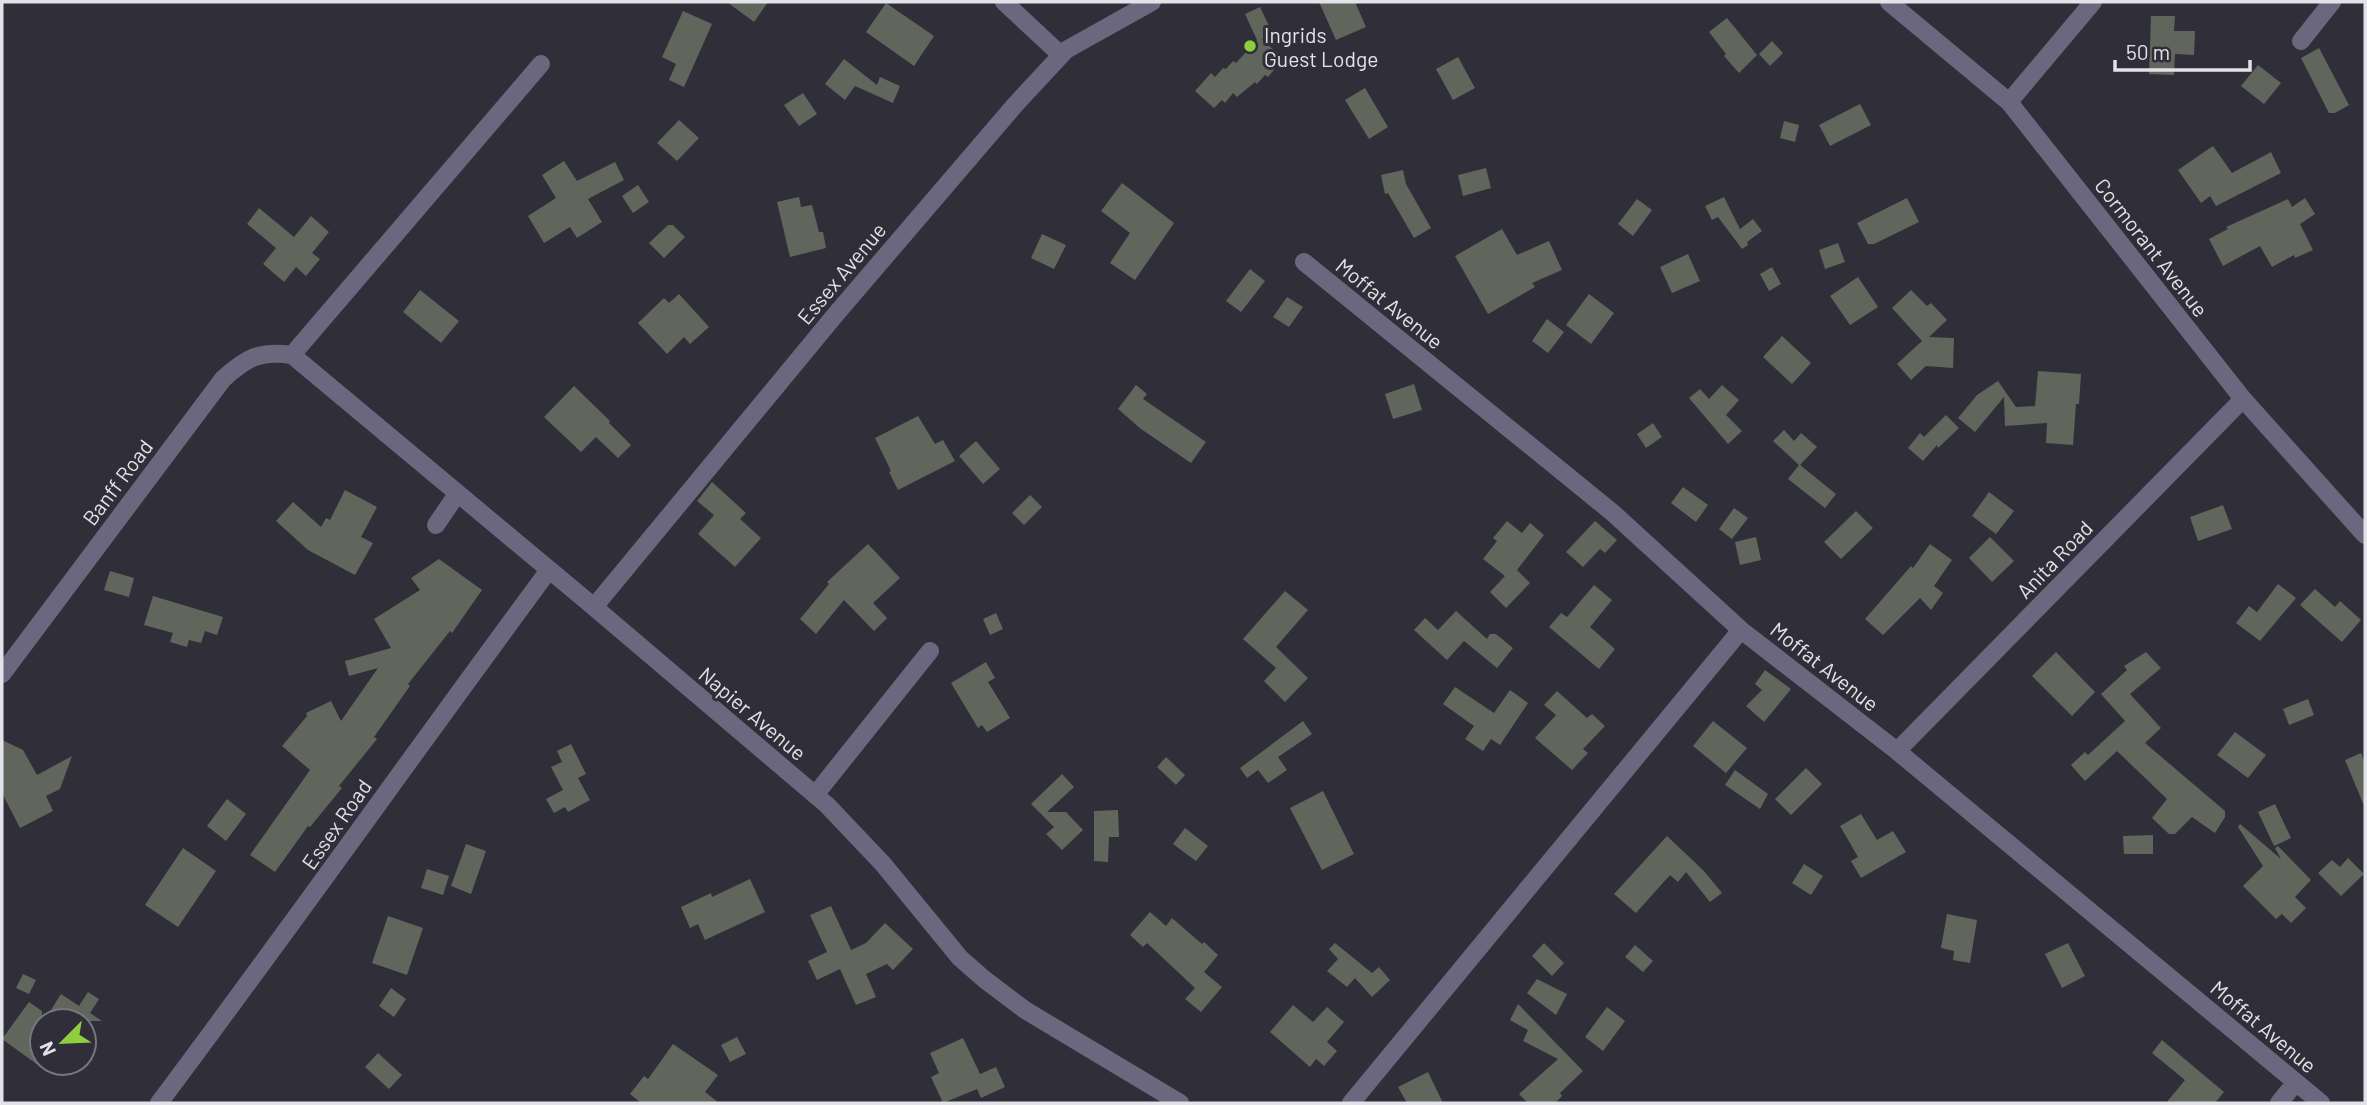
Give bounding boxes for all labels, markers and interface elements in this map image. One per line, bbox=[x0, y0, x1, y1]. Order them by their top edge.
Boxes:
place label: Ingrids Guest Lodge bbox=[1264, 22, 1378, 71]
scale bar bbox=[2115, 28, 2250, 72]
marker: Ingrids Guest Lodge bbox=[1242, 38, 1258, 54]
text: 50 m bbox=[2126, 39, 2170, 64]
street label: Cormorant Avenue bbox=[2090, 173, 2214, 321]
street label: Essex Avenue bbox=[791, 217, 891, 329]
street label: Moffat Avenue bbox=[1332, 252, 1448, 354]
street label: Banff Road bbox=[77, 434, 157, 530]
street label: Anita Road bbox=[2011, 515, 2097, 603]
street label: Moffat Avenue bbox=[1766, 616, 1884, 716]
street label: Napier Avenue bbox=[695, 661, 811, 765]
street label: Essex Road bbox=[296, 774, 376, 874]
street label: Moffat Avenue bbox=[2206, 975, 2322, 1077]
north arrow bbox=[28, 1007, 98, 1077]
text: N bbox=[34, 1039, 60, 1060]

